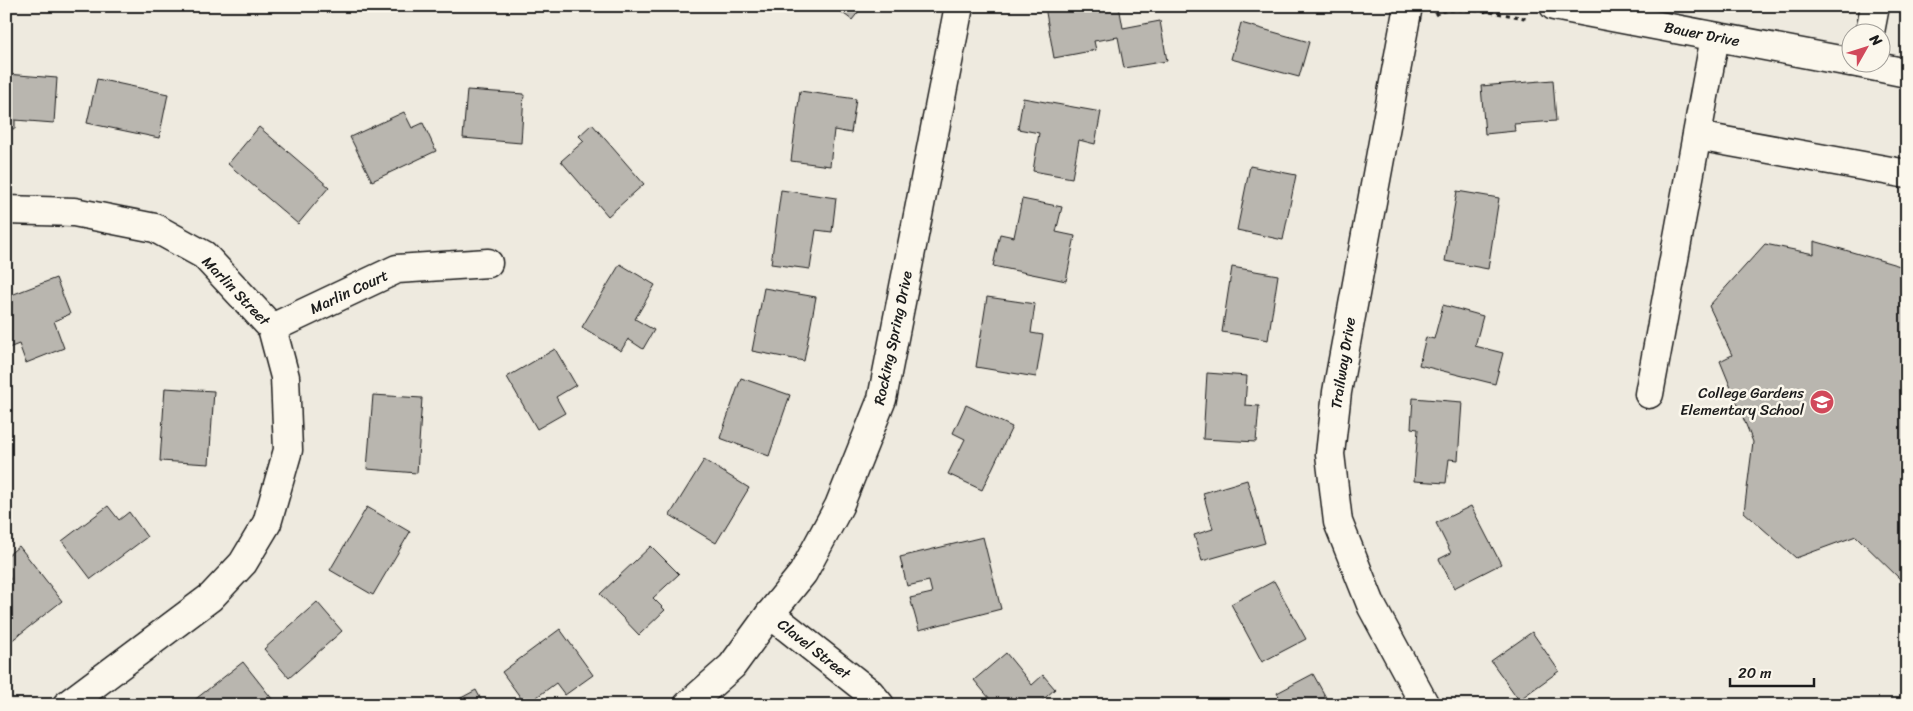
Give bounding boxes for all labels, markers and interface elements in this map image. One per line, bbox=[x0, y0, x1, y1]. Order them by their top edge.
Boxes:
street label: Bauer Drive bbox=[1662, 14, 1742, 54]
north arrow bbox=[1840, 22, 1890, 72]
text: N bbox=[1862, 28, 1889, 52]
street label: Marlin Street bbox=[196, 250, 277, 333]
street label: Marlin Court bbox=[305, 262, 393, 322]
street label: Rocking Spring Drive bbox=[866, 268, 920, 408]
street label: Trailway Drive bbox=[1323, 315, 1363, 411]
place label: College Gardens Elementary School bbox=[1680, 380, 1805, 423]
school or university icon: College Gardens Elementary School bbox=[1809, 389, 1835, 415]
street label: Clavel Street bbox=[772, 612, 857, 687]
scale bar bbox=[1730, 656, 1814, 688]
text: 20 m bbox=[1738, 660, 1772, 686]

